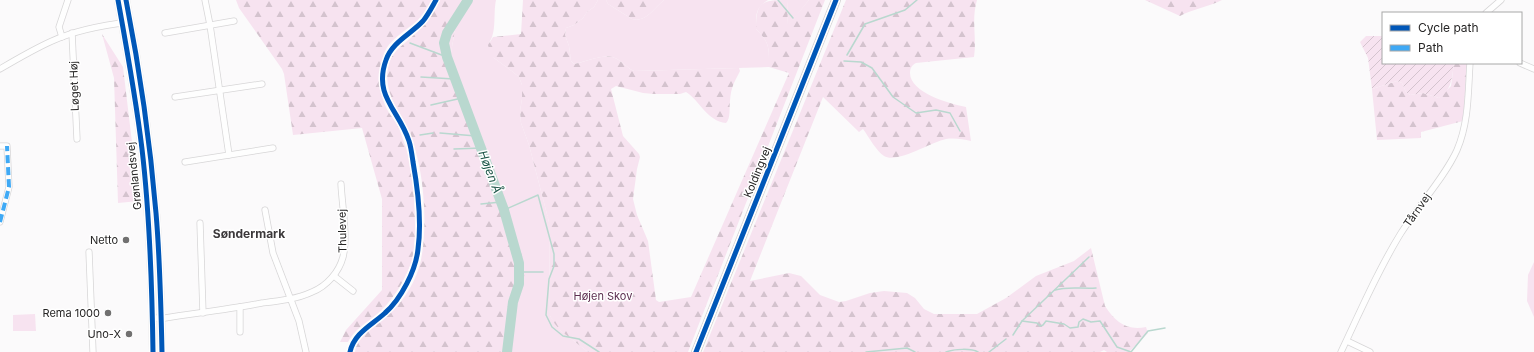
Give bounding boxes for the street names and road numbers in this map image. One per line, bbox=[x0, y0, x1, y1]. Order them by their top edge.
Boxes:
street label: Løget Høj bbox=[66, 61, 82, 111]
street label: Grønlandsvej bbox=[123, 141, 145, 211]
street label: Koldingvej bbox=[740, 144, 774, 200]
street label: Tårnvej bbox=[1400, 190, 1434, 230]
street label: Thulevej bbox=[335, 209, 349, 253]

